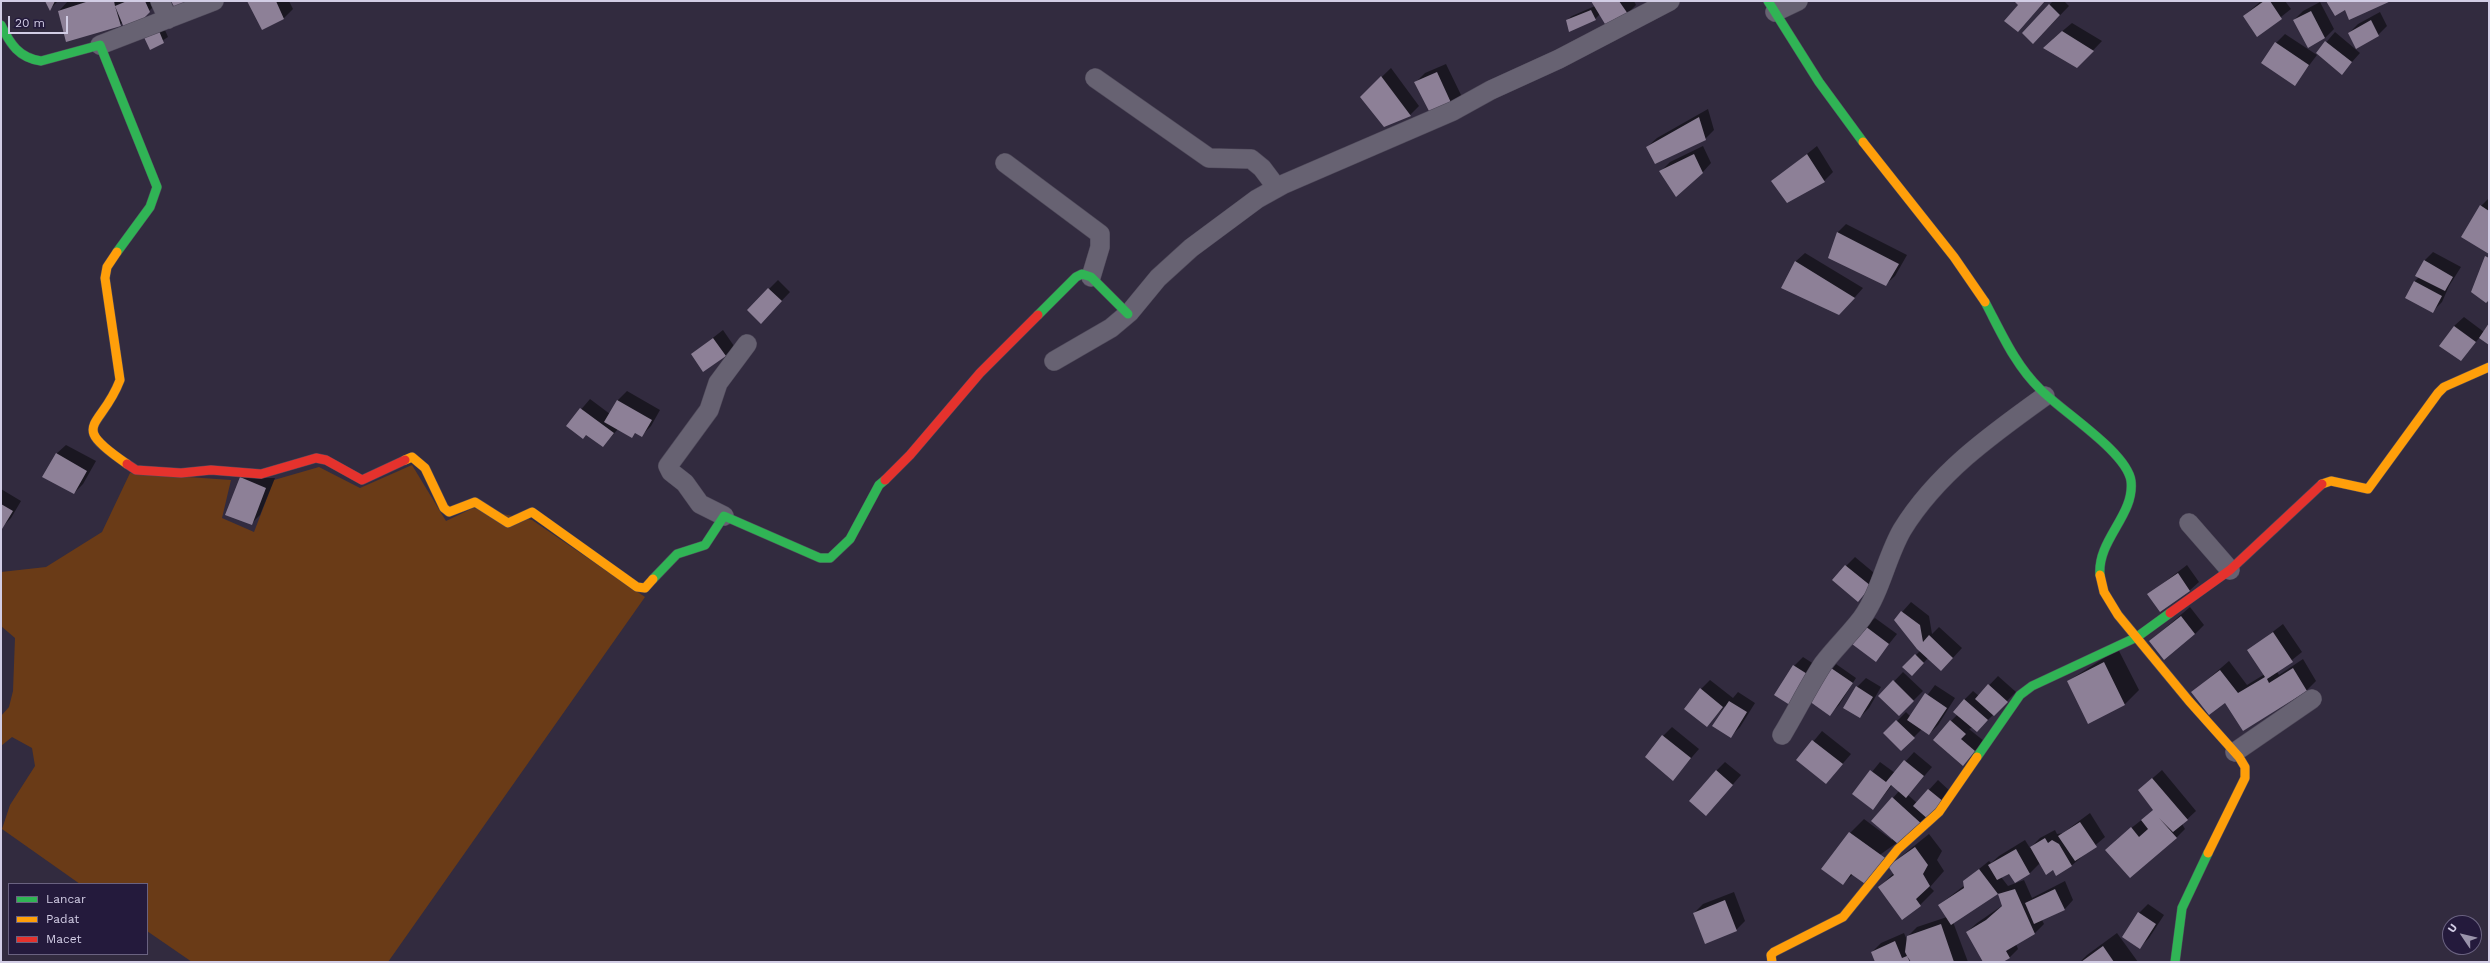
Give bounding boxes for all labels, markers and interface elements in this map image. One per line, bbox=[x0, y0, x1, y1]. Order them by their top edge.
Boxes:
scale bar bbox=[10, 8, 70, 34]
text: 20 m bbox=[15, 16, 45, 30]
legend bbox=[8, 883, 148, 955]
text: Lancar bbox=[46, 892, 86, 906]
text: Padat bbox=[46, 912, 79, 926]
north arrow bbox=[2442, 915, 2482, 955]
text: U bbox=[2445, 921, 2460, 935]
text: Macet bbox=[46, 932, 81, 946]

